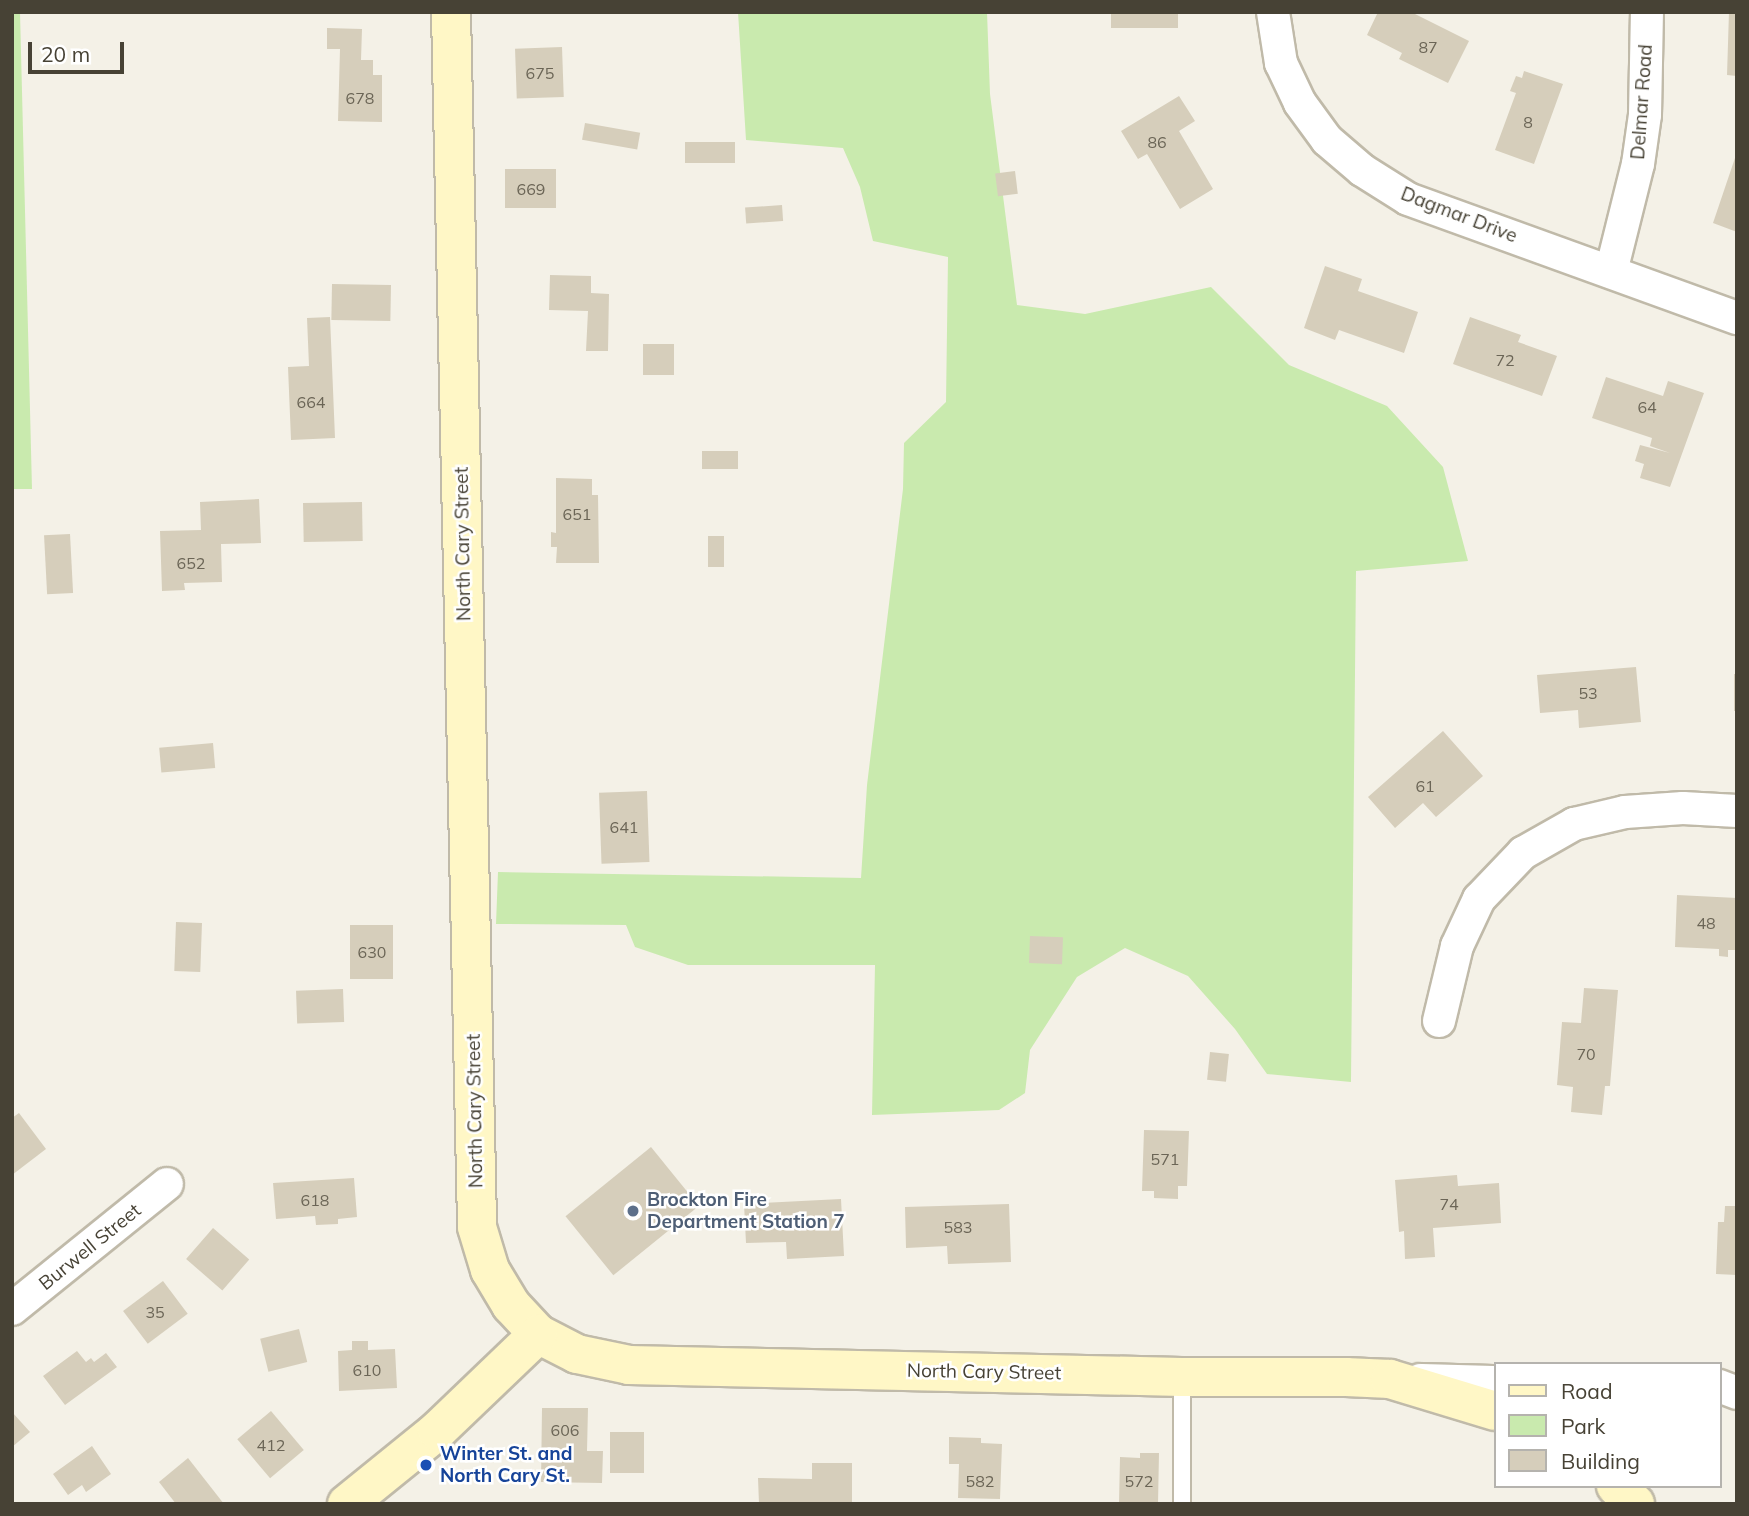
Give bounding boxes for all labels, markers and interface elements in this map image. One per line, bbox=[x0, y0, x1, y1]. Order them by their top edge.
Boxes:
scale bar bbox=[32, 28, 128, 72]
house number: 87 bbox=[1418, 37, 1438, 57]
text: 20 m bbox=[41, 41, 90, 67]
street label: Delmar Road bbox=[1627, 44, 1657, 160]
house number: 675 bbox=[526, 63, 554, 83]
house number: 678 bbox=[346, 88, 374, 108]
house number: 8 bbox=[1523, 112, 1533, 132]
house number: 86 bbox=[1147, 132, 1167, 152]
house number: 669 bbox=[517, 179, 545, 199]
street label: Dagmar Drive bbox=[1398, 182, 1520, 248]
house number: 72 bbox=[1495, 350, 1515, 370]
house number: 664 bbox=[297, 392, 325, 412]
house number: 64 bbox=[1637, 397, 1657, 417]
street label: North Cary Street bbox=[450, 467, 476, 621]
house number: 651 bbox=[563, 504, 591, 524]
house number: 652 bbox=[177, 553, 205, 573]
house number: 53 bbox=[1578, 683, 1598, 703]
house number: 61 bbox=[1415, 776, 1435, 796]
house number: 641 bbox=[610, 817, 638, 837]
house number: 48 bbox=[1696, 913, 1716, 933]
house number: 630 bbox=[358, 942, 386, 962]
street label: North Cary Street bbox=[462, 1034, 488, 1188]
house number: 70 bbox=[1576, 1044, 1596, 1064]
house number: 571 bbox=[1151, 1149, 1179, 1169]
place label: Brockton Fire Department Station 7 bbox=[647, 1189, 845, 1233]
house number: 618 bbox=[301, 1190, 329, 1210]
house number: 74 bbox=[1439, 1194, 1459, 1214]
street label: Burwell Street bbox=[34, 1199, 146, 1295]
marker: Brockton Fire Department Station 7 bbox=[625, 1203, 641, 1219]
house number: 583 bbox=[944, 1217, 972, 1237]
house number: 35 bbox=[145, 1302, 165, 1322]
street label: North Cary Street bbox=[907, 1359, 1061, 1385]
house number: 610 bbox=[353, 1360, 381, 1380]
legend bbox=[1494, 1362, 1721, 1488]
text: Road bbox=[1561, 1378, 1612, 1404]
text: Park bbox=[1561, 1413, 1605, 1439]
house number: 606 bbox=[551, 1420, 579, 1440]
house number: 412 bbox=[257, 1435, 285, 1455]
place label: Winter St. and North Cary St. bbox=[440, 1443, 573, 1487]
text: Building bbox=[1561, 1448, 1640, 1474]
marker: Winter St. and North Cary St. bbox=[418, 1457, 434, 1473]
house number: 582 bbox=[966, 1471, 994, 1491]
house number: 572 bbox=[1125, 1471, 1153, 1491]

